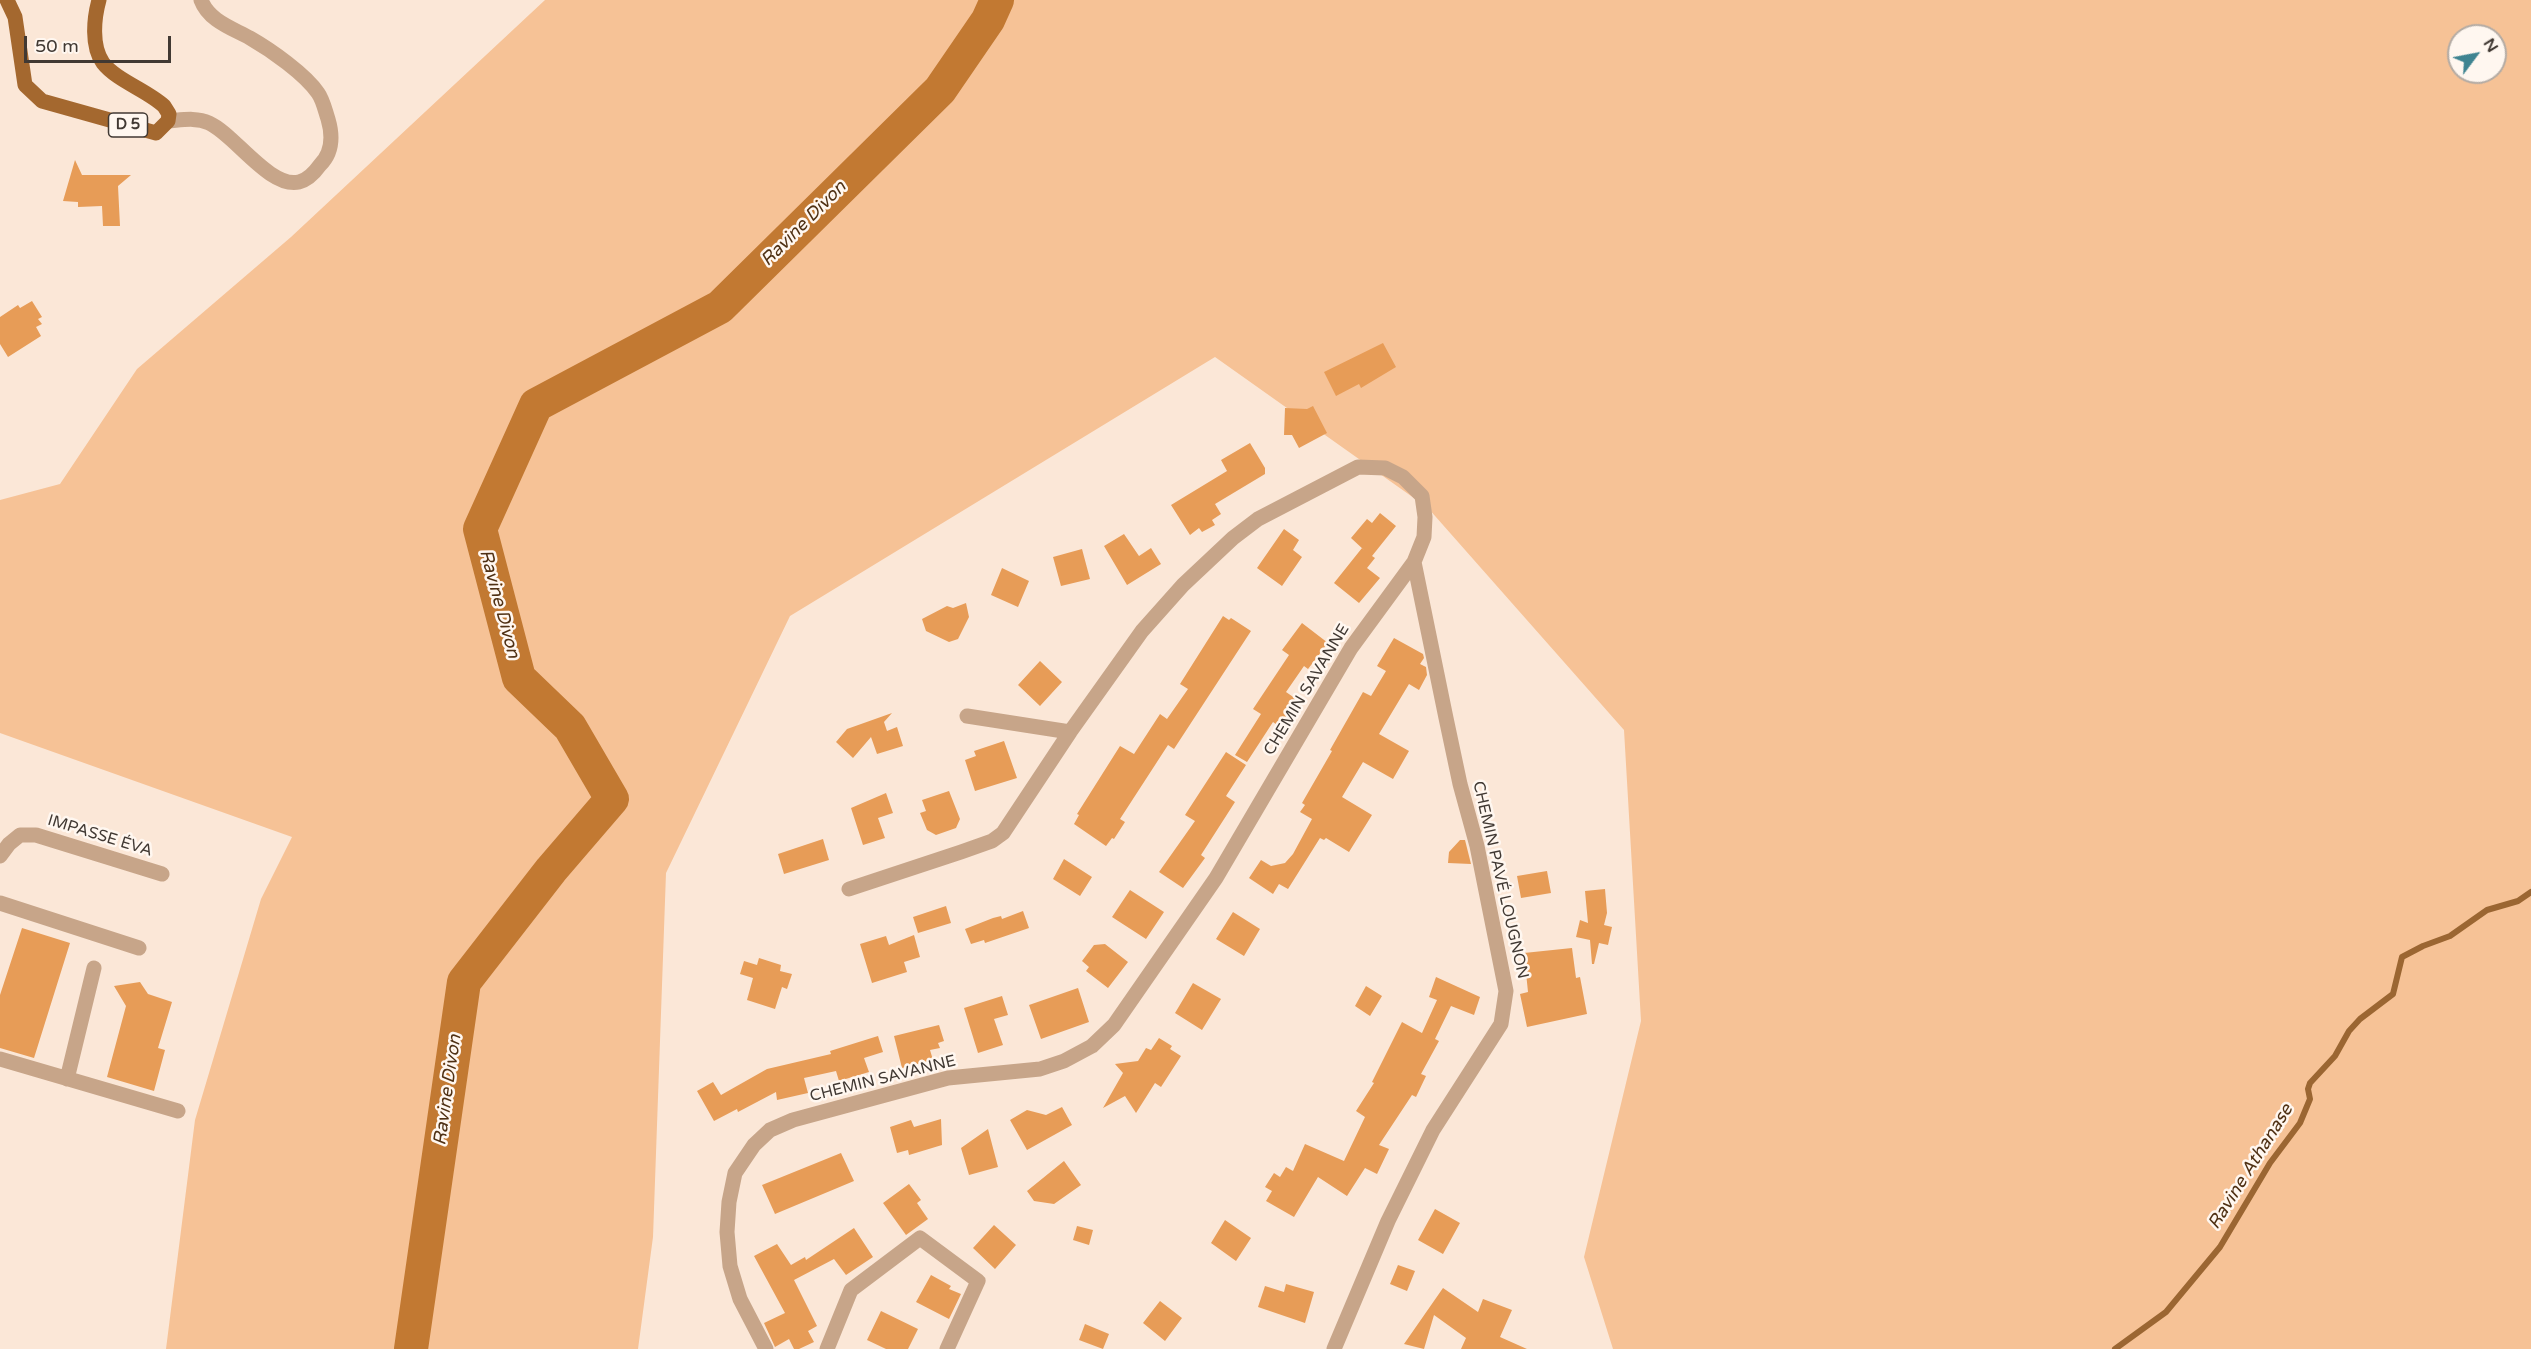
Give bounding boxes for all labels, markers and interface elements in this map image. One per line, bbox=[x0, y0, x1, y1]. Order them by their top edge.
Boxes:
scale bar bbox=[27, 24, 174, 62]
north arrow bbox=[2447, 24, 2507, 84]
text: 50 m bbox=[35, 35, 79, 57]
text: N bbox=[2479, 35, 2502, 56]
road number: D 5 bbox=[108, 113, 148, 137]
water label: Ravine Divon bbox=[757, 177, 851, 271]
water label: Ravine Divon bbox=[474, 547, 524, 661]
street label: CHEMIN SAVANNE bbox=[1260, 621, 1354, 759]
street label: CHEMIN PAVÉ LOUGNON bbox=[1468, 779, 1532, 981]
street label: IMPASSE ÉVA bbox=[45, 811, 155, 861]
water label: Ravine Divon bbox=[430, 1033, 466, 1147]
street label: CHEMIN SAVANNE bbox=[808, 1052, 958, 1106]
water label: Ravine Athanase bbox=[2204, 1100, 2298, 1234]

